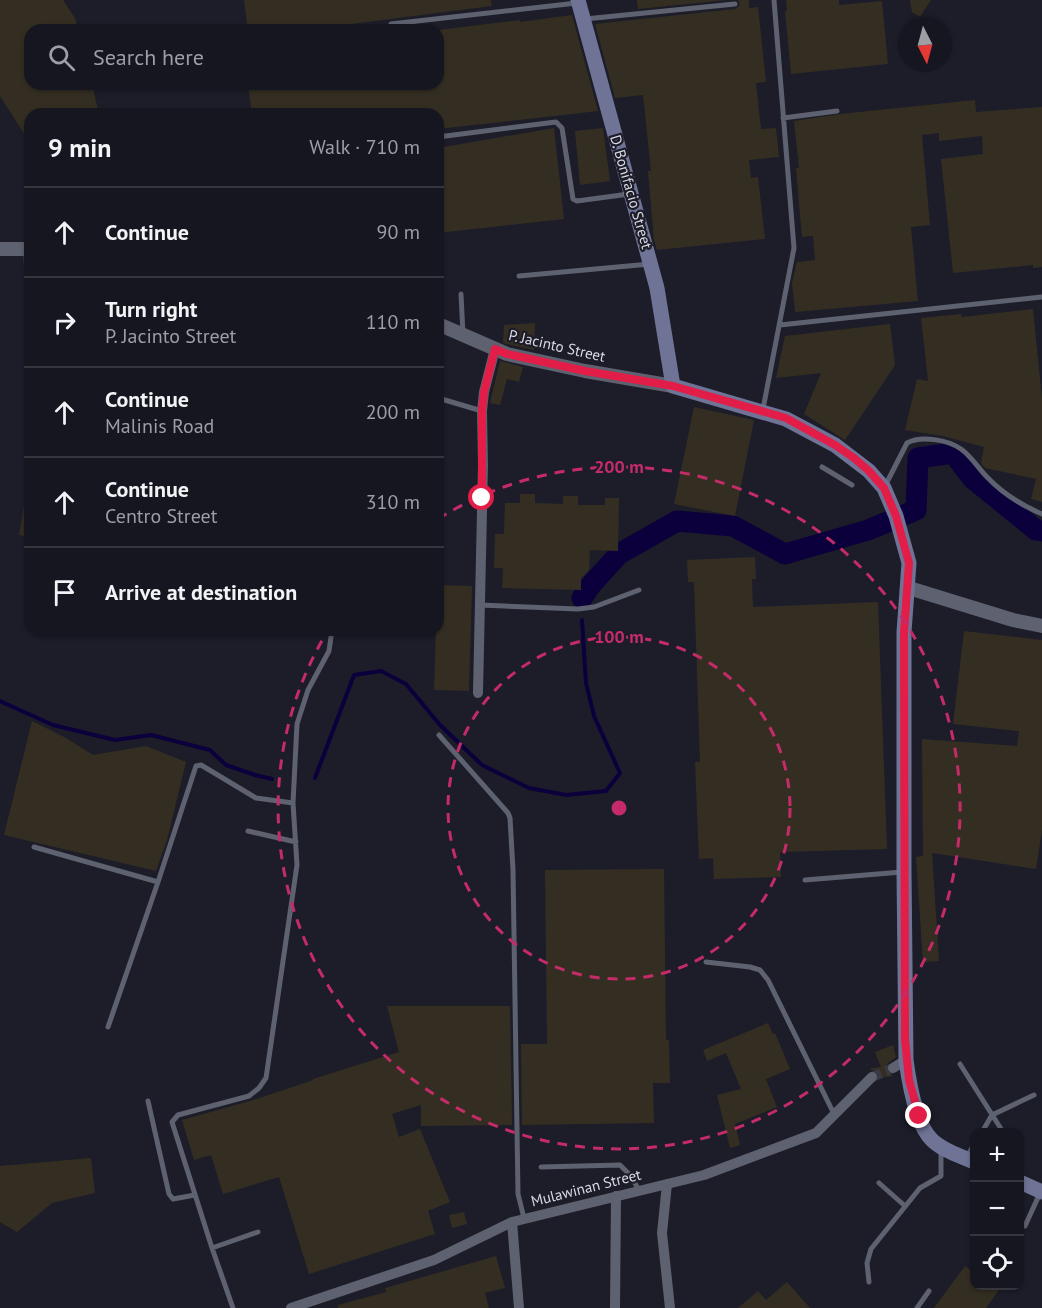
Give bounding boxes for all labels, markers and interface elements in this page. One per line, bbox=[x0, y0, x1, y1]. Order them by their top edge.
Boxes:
north arrow bbox=[898, 18, 952, 72]
search box bbox=[24, 24, 444, 90]
icon: search bbox=[45, 41, 78, 74]
text: Search here bbox=[93, 43, 204, 71]
text: 9 min bbox=[48, 131, 111, 164]
street label: D. Bonifacio Street bbox=[606, 133, 657, 251]
text: Walk · 710 m bbox=[309, 134, 420, 160]
icon: ahead bbox=[48, 216, 81, 249]
text: Continue bbox=[105, 218, 189, 246]
text: 90 m bbox=[377, 219, 420, 245]
text: Turn right bbox=[105, 295, 197, 323]
icon: right bbox=[48, 306, 81, 339]
text: 110 m bbox=[366, 309, 420, 335]
text: P. Jacinto Street bbox=[105, 323, 236, 349]
street label: P. Jacinto Street bbox=[507, 325, 607, 366]
text: Continue bbox=[105, 385, 189, 413]
icon: ahead bbox=[48, 396, 81, 429]
text: 200 m bbox=[366, 399, 420, 425]
text: Malinis Road bbox=[105, 413, 214, 439]
text: 200 m bbox=[594, 455, 644, 478]
text: Continue bbox=[105, 475, 189, 503]
route start bbox=[468, 484, 494, 510]
icon: ahead bbox=[48, 486, 81, 519]
text: 310 m bbox=[366, 489, 420, 515]
text: Centro Street bbox=[105, 503, 218, 529]
icon: arrive bbox=[48, 576, 81, 609]
text: Arrive at destination bbox=[105, 578, 297, 606]
text: 100 m bbox=[594, 625, 644, 648]
centre of rings bbox=[609, 798, 629, 818]
route end bbox=[905, 1102, 931, 1128]
map controls bbox=[970, 1128, 1024, 1290]
button: + bbox=[970, 1128, 1024, 1182]
street label: Mulawinan Street bbox=[529, 1165, 643, 1210]
button: − bbox=[970, 1182, 1024, 1236]
button: locate bbox=[970, 1236, 1024, 1290]

